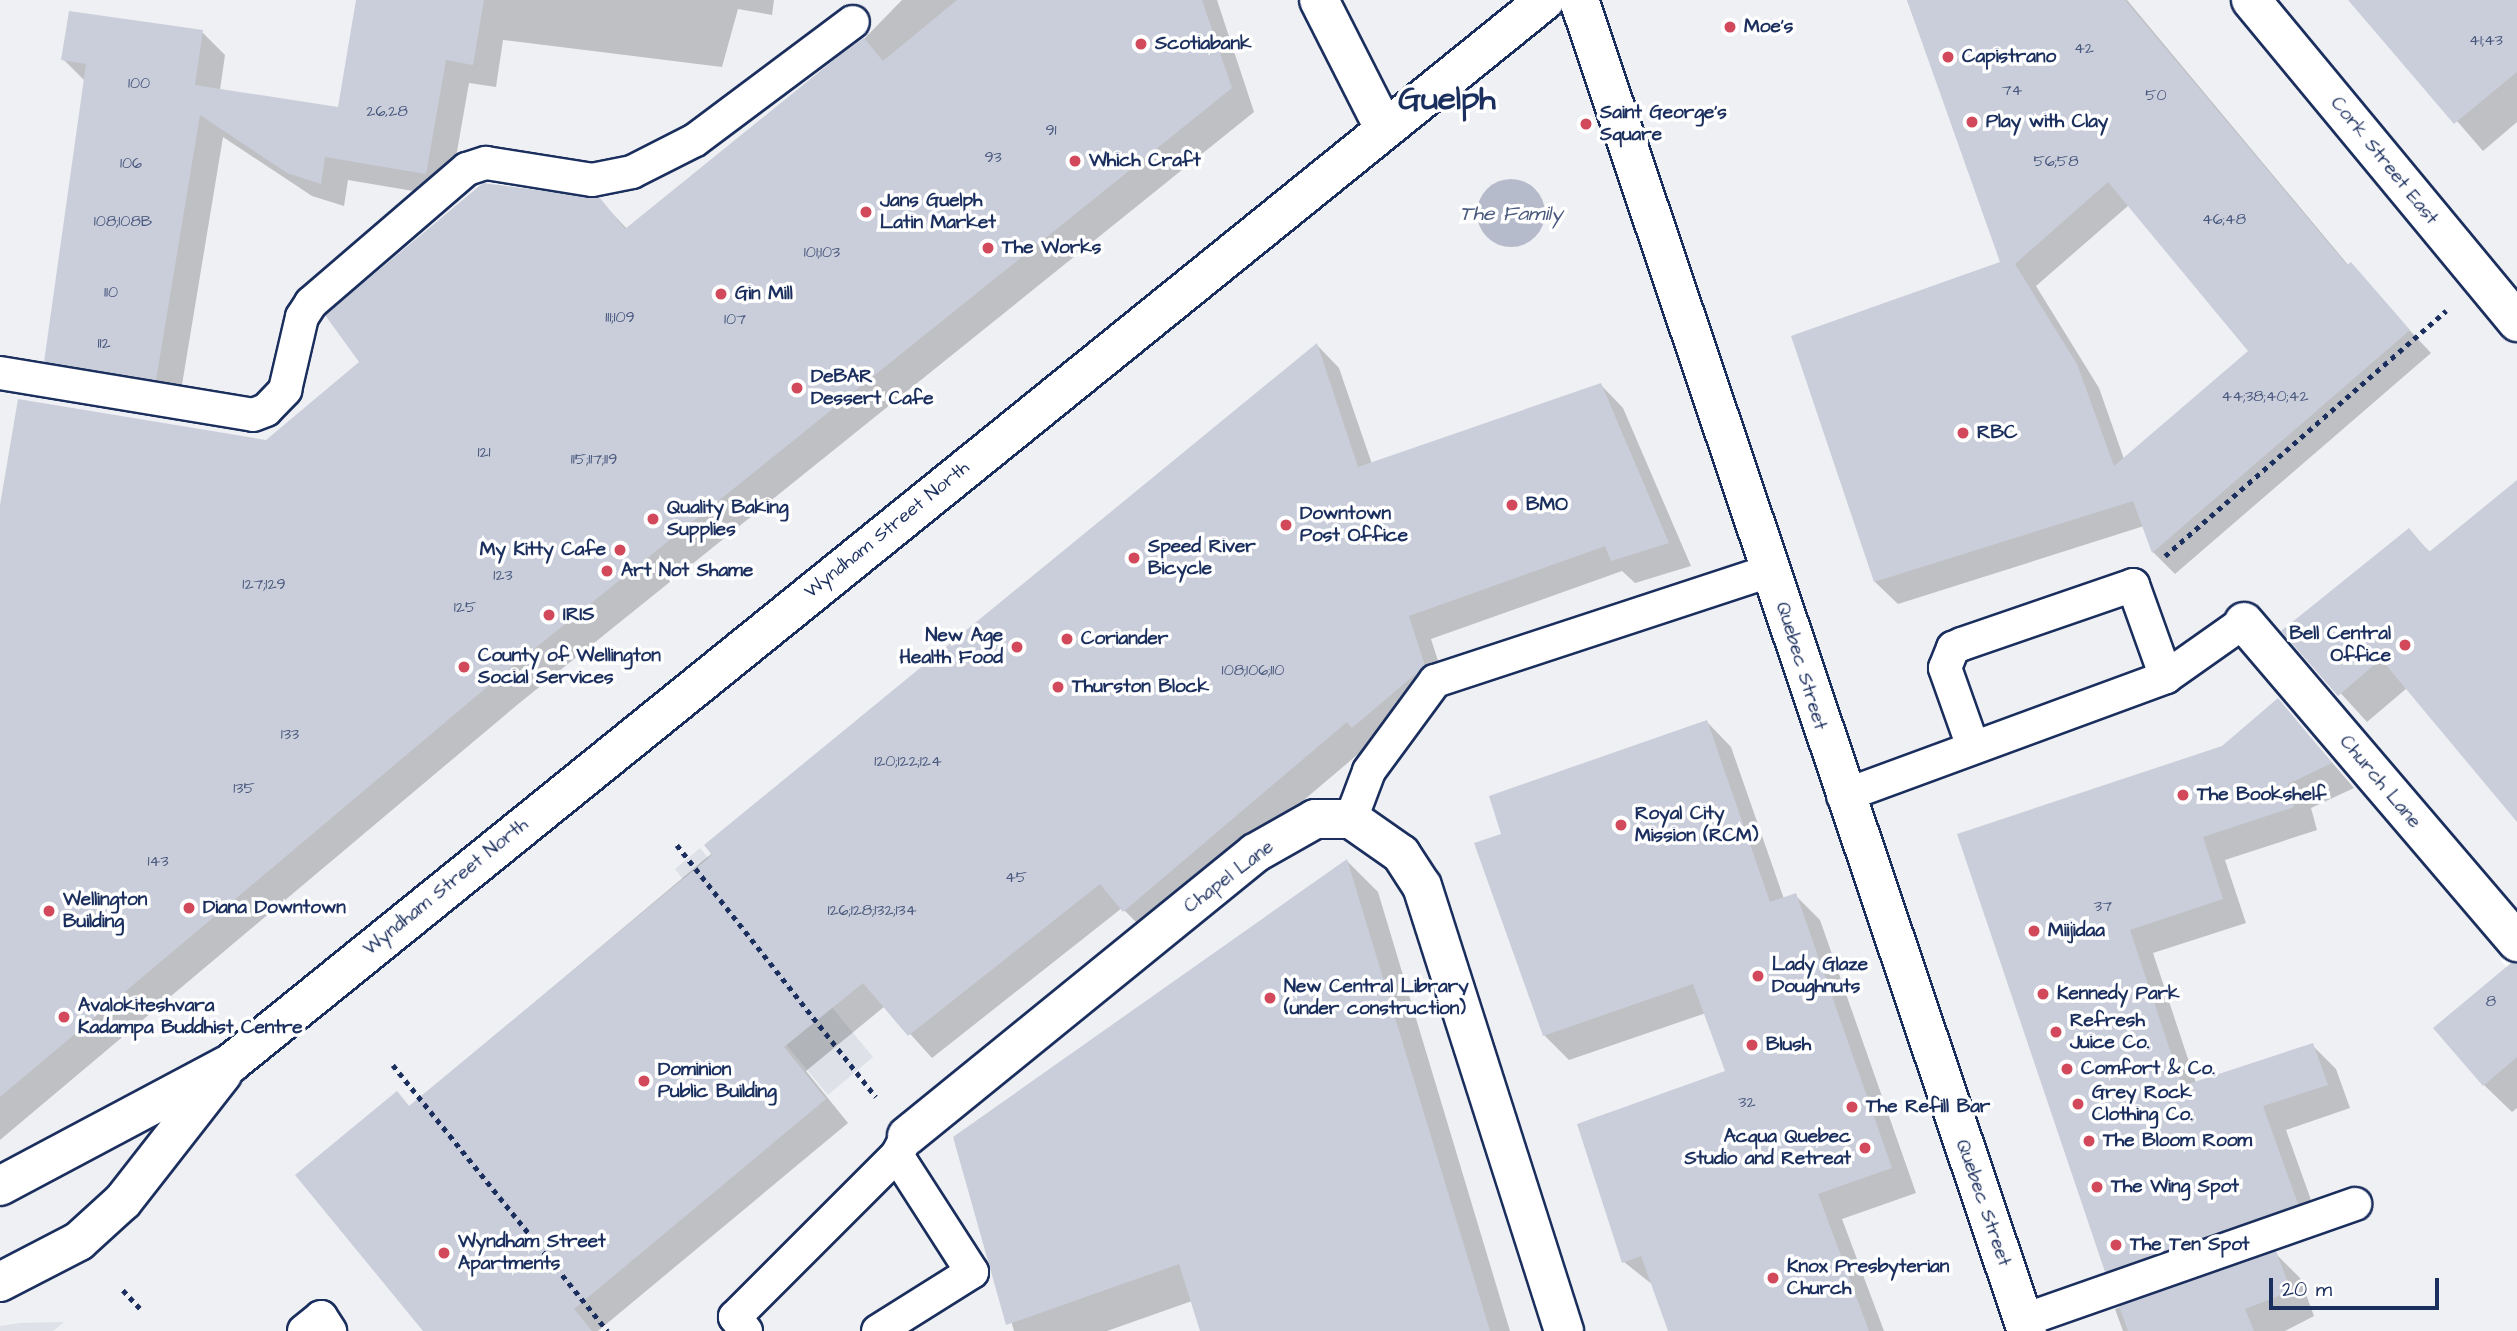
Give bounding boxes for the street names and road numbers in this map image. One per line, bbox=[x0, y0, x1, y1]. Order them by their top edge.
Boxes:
street label: Cork Street East bbox=[2325, 92, 2443, 230]
street label: Wyndham Street North bbox=[800, 457, 974, 603]
street label: Quebec Street bbox=[1771, 599, 1831, 733]
street label: Church Lane bbox=[2334, 731, 2426, 833]
street label: Wyndham Street North bbox=[359, 814, 533, 960]
street label: Chapel Lane bbox=[1180, 836, 1278, 918]
street label: Quebec Street bbox=[1951, 1137, 2015, 1269]

